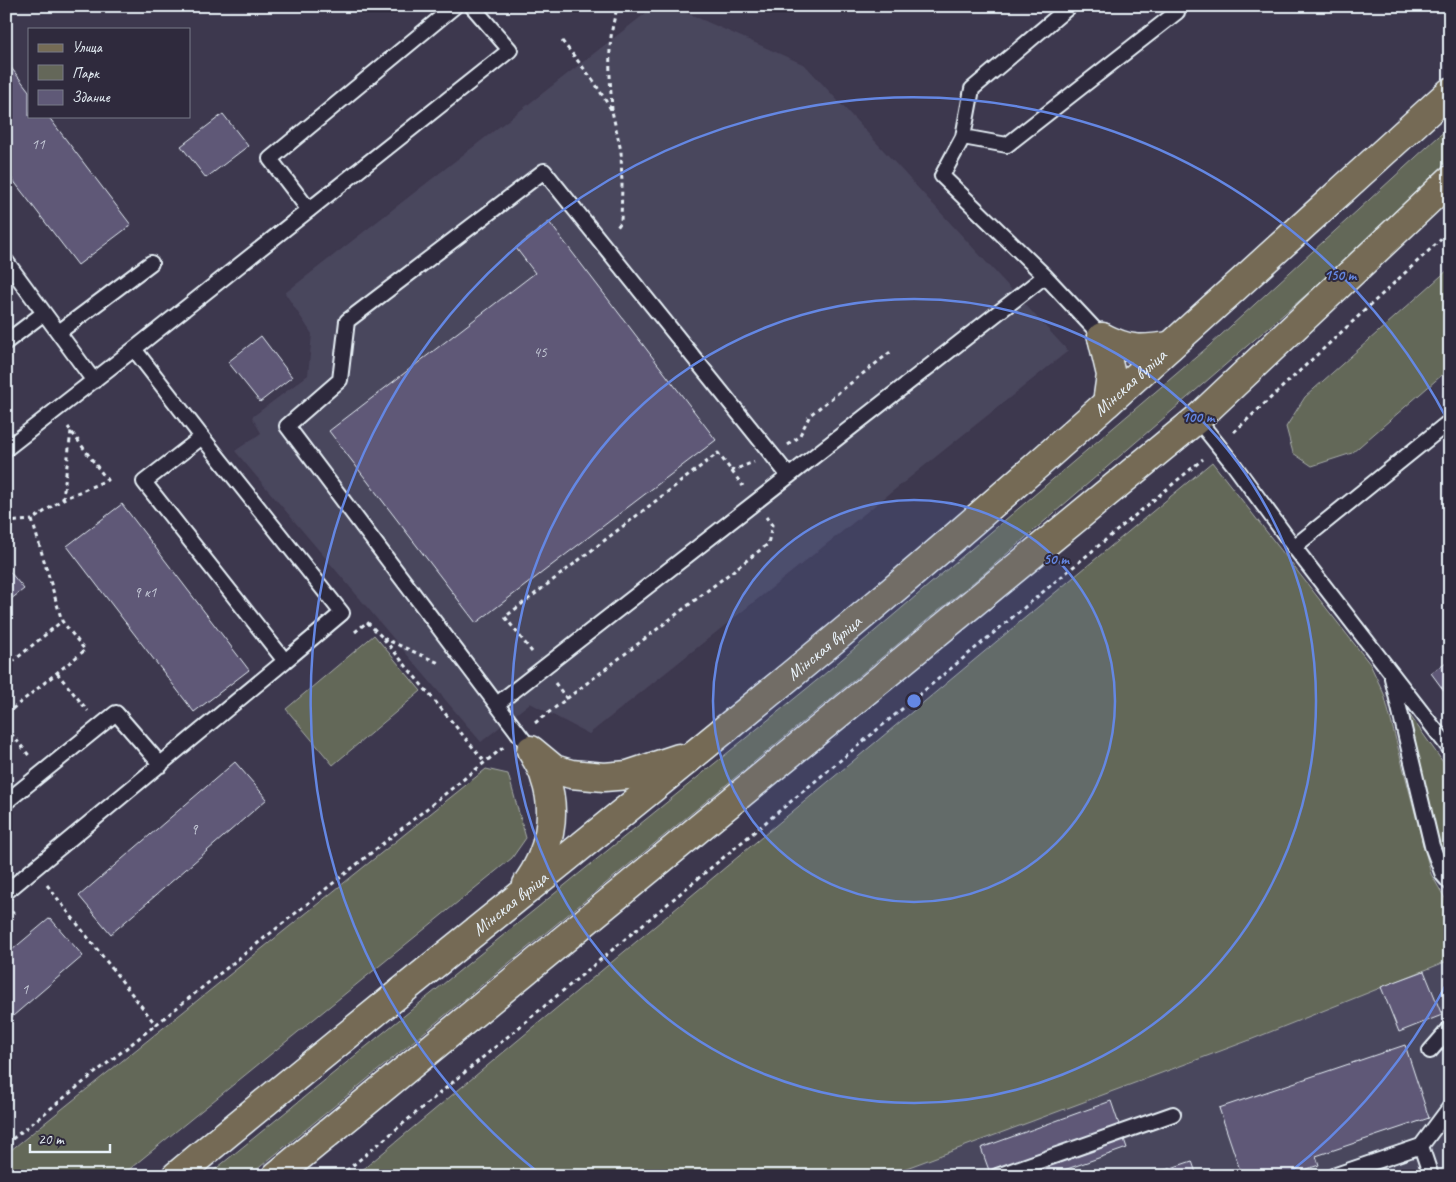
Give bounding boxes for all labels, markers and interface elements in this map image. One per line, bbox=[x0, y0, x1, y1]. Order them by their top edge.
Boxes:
legend bbox=[28, 28, 190, 118]
text: Улица bbox=[72, 38, 103, 57]
text: Парк bbox=[72, 64, 100, 83]
text: Здание bbox=[72, 88, 111, 107]
house number: 11 bbox=[31, 135, 46, 154]
text: 150 m bbox=[1324, 266, 1358, 285]
house number: 45 bbox=[533, 343, 548, 362]
street label: Мінская вуліца bbox=[1089, 343, 1172, 421]
text: 100 m bbox=[1182, 408, 1216, 427]
text: 50 m bbox=[1043, 550, 1070, 569]
house number: 9 к1 bbox=[134, 583, 158, 602]
street label: Мінская вуліца bbox=[782, 610, 867, 685]
centre of rings bbox=[905, 692, 923, 710]
house number: 9 bbox=[191, 820, 199, 839]
street label: Мінская вуліца bbox=[468, 866, 553, 941]
house number: 1 bbox=[22, 980, 30, 999]
scale bar bbox=[30, 1122, 110, 1154]
text: 20 m bbox=[38, 1130, 65, 1149]

